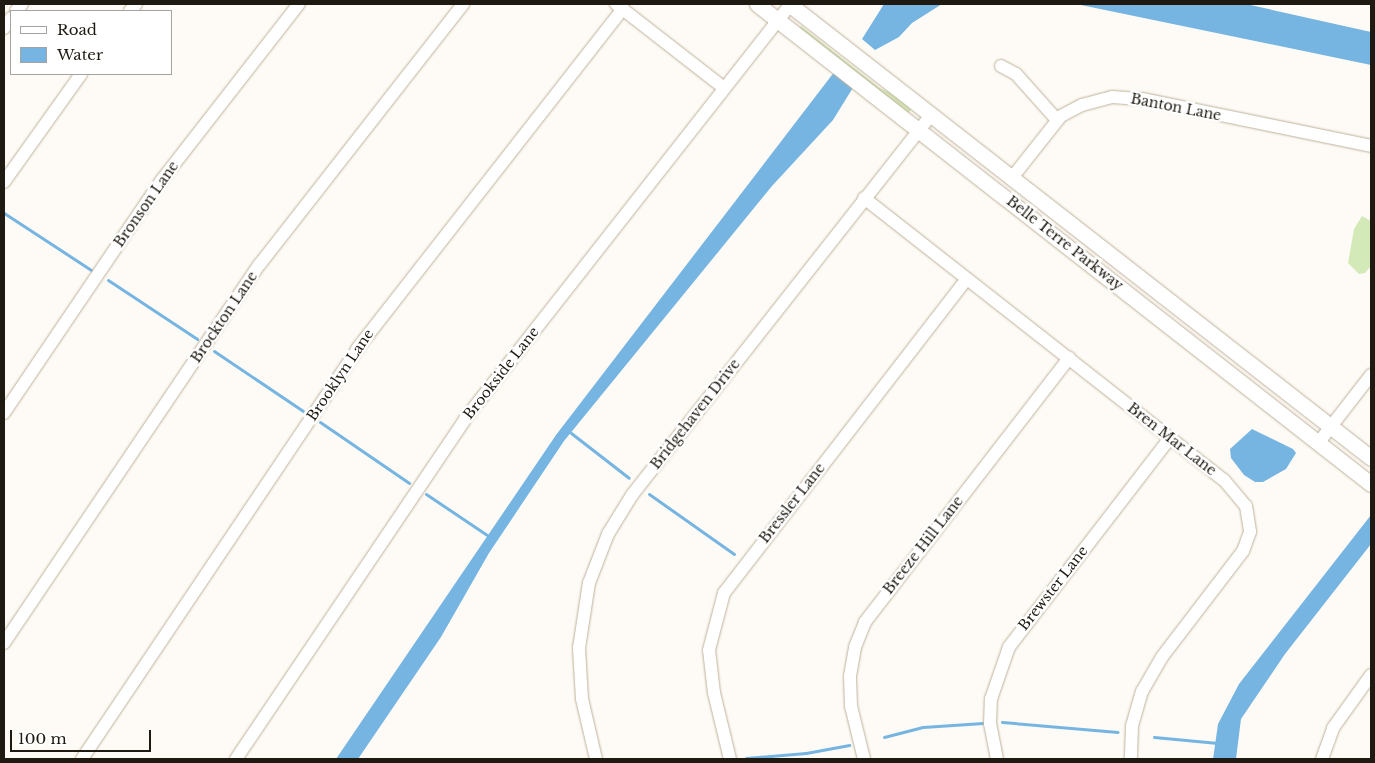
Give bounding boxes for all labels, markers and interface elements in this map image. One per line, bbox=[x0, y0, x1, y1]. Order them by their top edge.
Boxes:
legend bbox=[10, 10, 172, 75]
text: Road bbox=[57, 20, 97, 39]
text: Water bbox=[57, 45, 103, 64]
street label: Banton Lane bbox=[1129, 90, 1223, 124]
street label: Bronson Lane bbox=[110, 158, 182, 250]
street label: Belle Terre Parkway bbox=[1003, 192, 1127, 294]
street label: Brockton Lane bbox=[187, 268, 261, 366]
street label: Brookside Lane bbox=[460, 324, 542, 422]
street label: Brooklyn Lane bbox=[303, 326, 377, 424]
street label: Bridgehaven Drive bbox=[647, 356, 743, 472]
street label: Bren Mar Lane bbox=[1124, 399, 1220, 479]
street label: Bressler Lane bbox=[756, 460, 828, 546]
street label: Breeze Hill Lane bbox=[880, 493, 966, 597]
street label: Brewster Lane bbox=[1015, 542, 1091, 634]
scale bar bbox=[12, 720, 154, 752]
text: 100 m bbox=[18, 729, 67, 748]

